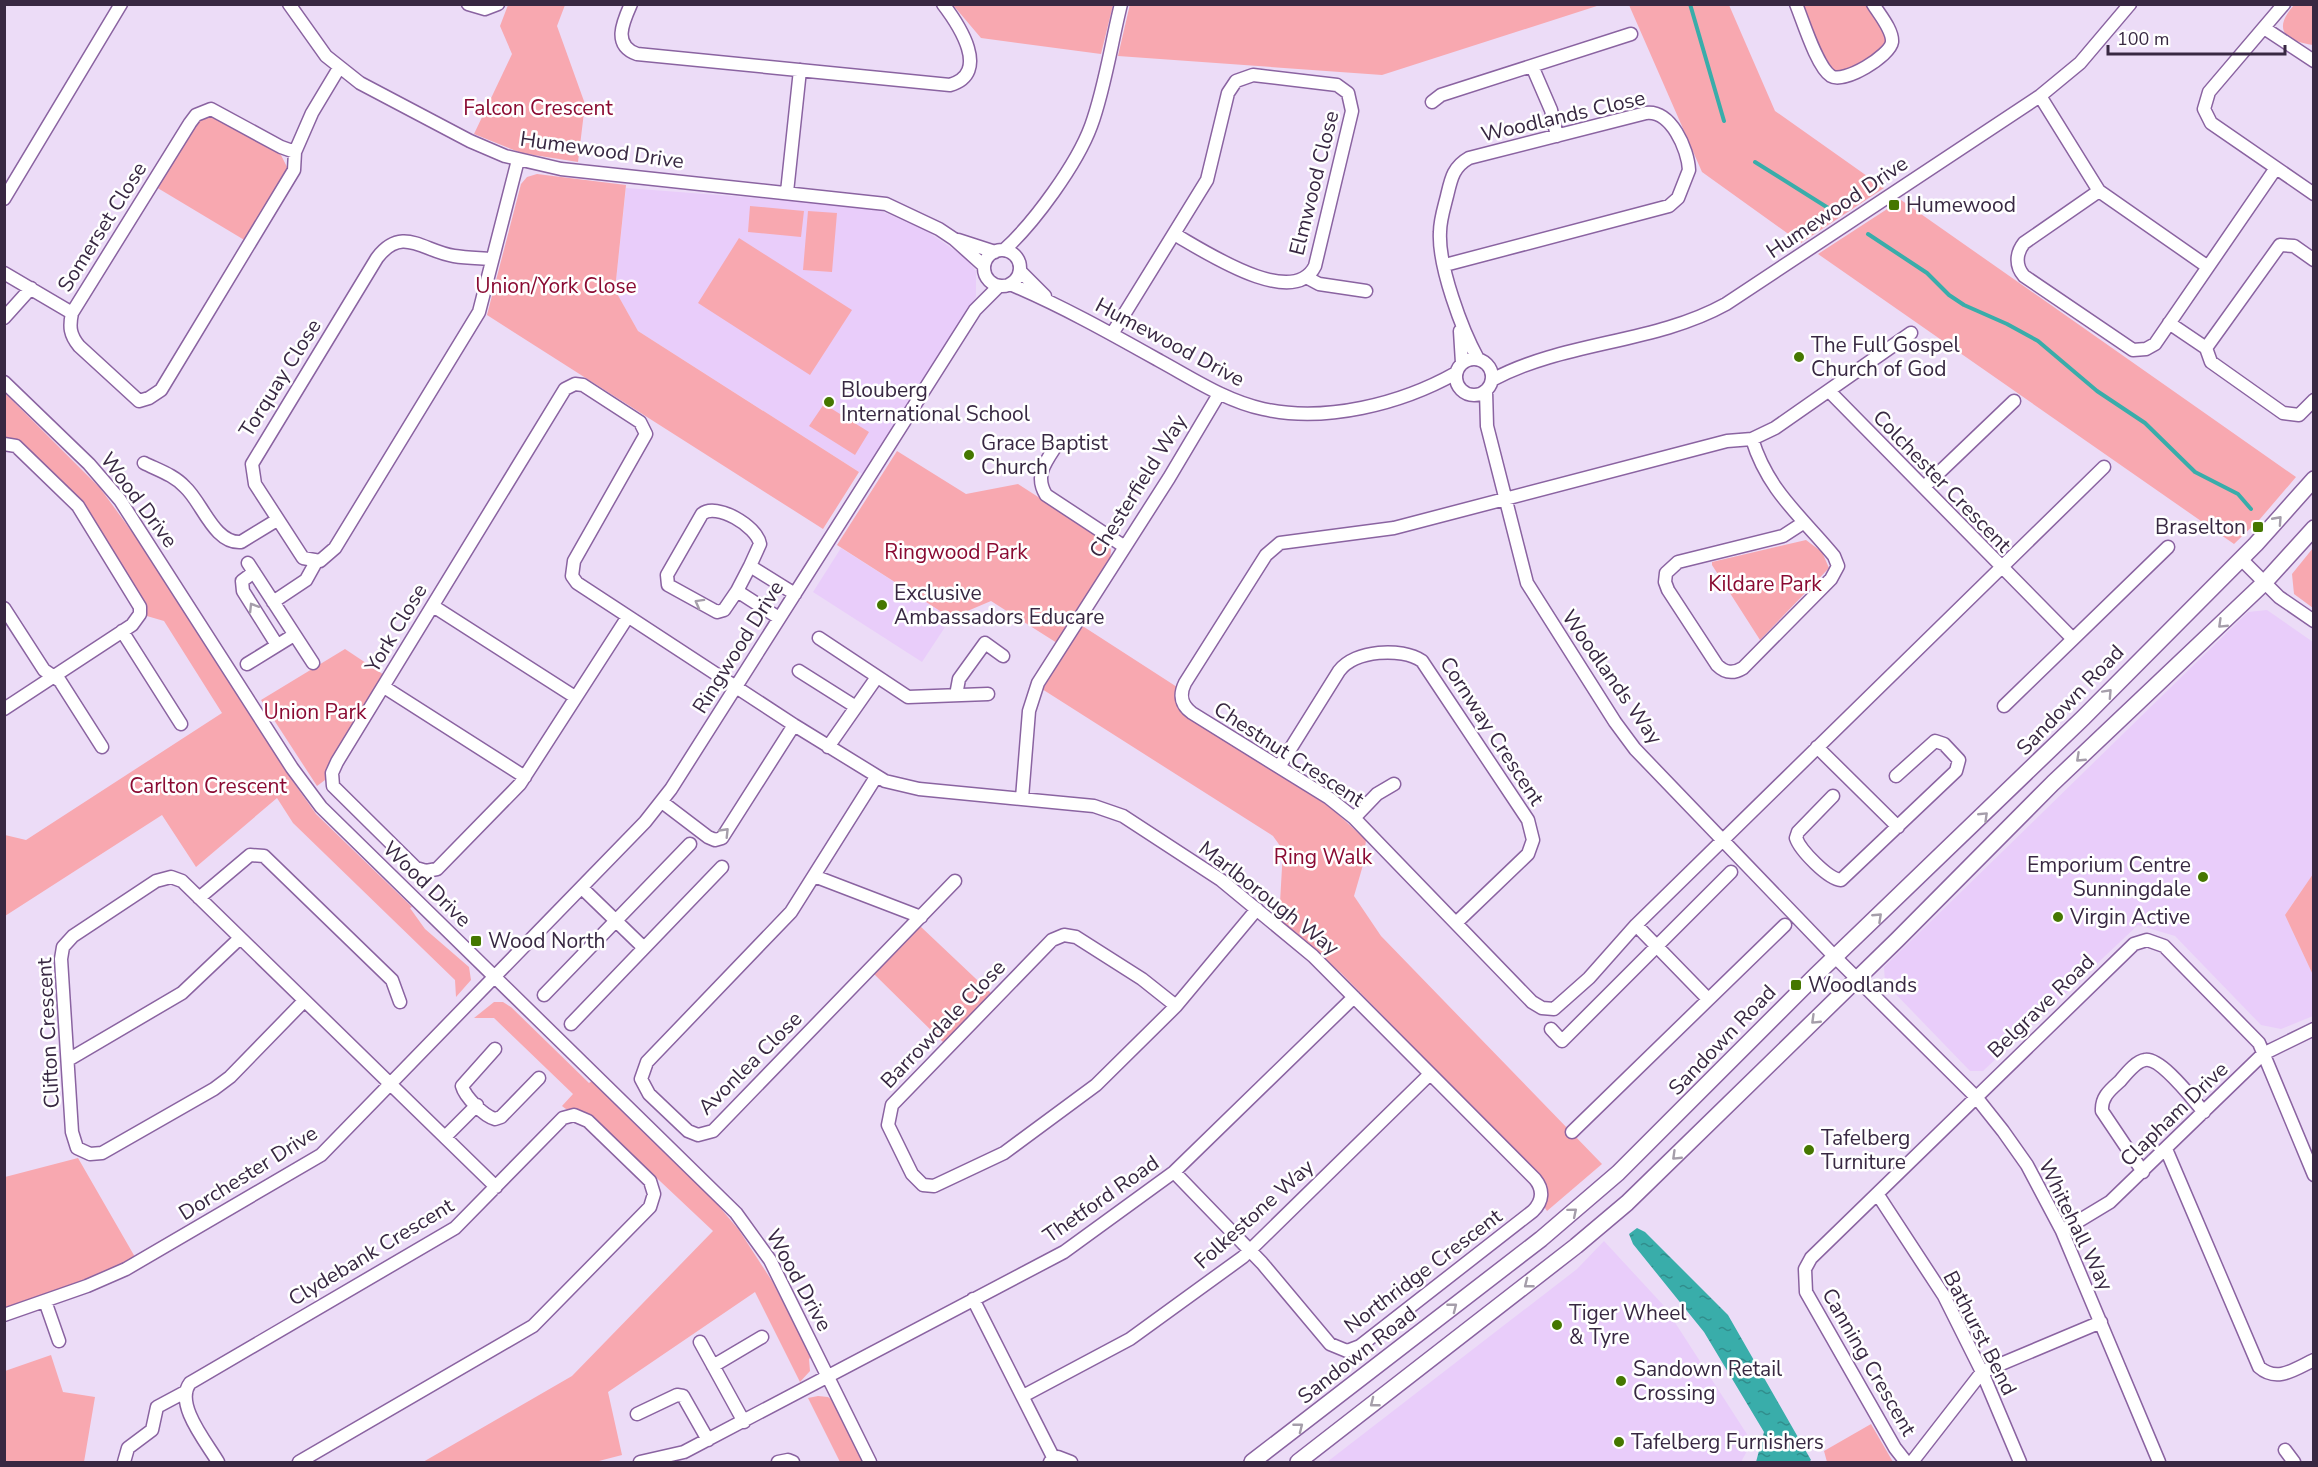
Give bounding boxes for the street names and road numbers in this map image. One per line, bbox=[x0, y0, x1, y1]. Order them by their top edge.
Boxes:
street label: Woodlands Close bbox=[1478, 83, 1648, 149]
street label: Elmwood Close bbox=[1283, 108, 1345, 258]
street label: Humewood Drive bbox=[518, 125, 686, 175]
street label: Humewood Drive bbox=[1761, 149, 1913, 265]
street label: Somerset Close bbox=[51, 157, 153, 297]
street label: Humewood Drive bbox=[1091, 291, 1249, 393]
street label: Torquay Close bbox=[232, 314, 328, 442]
street label: Colchester Crescent bbox=[1867, 404, 2018, 559]
street label: Chesterfield Way bbox=[1083, 409, 1193, 563]
street label: Wood Drive bbox=[94, 447, 184, 553]
street label: Ringwood Drive bbox=[686, 575, 790, 719]
street label: York Close bbox=[358, 578, 434, 679]
street label: Woodlands Way bbox=[1555, 604, 1669, 750]
street label: Sandown Road bbox=[2010, 639, 2130, 761]
street label: Cornway Crescent bbox=[1433, 651, 1551, 811]
street label: Chestnut Crescent bbox=[1208, 695, 1370, 813]
street label: Marlborough Way bbox=[1193, 834, 1345, 962]
street label: Wood Drive bbox=[377, 835, 477, 933]
street label: Belgrave Road bbox=[1982, 948, 2100, 1064]
street label: Barrowdale Close bbox=[874, 954, 1012, 1094]
street label: Clifton Crescent bbox=[30, 956, 66, 1109]
street label: Sandown Road bbox=[1662, 979, 1782, 1101]
street label: Avonlea Close bbox=[692, 1005, 808, 1121]
street label: Clapham Drive bbox=[2114, 1055, 2234, 1173]
street label: Dorchester Drive bbox=[173, 1119, 323, 1227]
street label: Thetford Road bbox=[1038, 1149, 1164, 1249]
street label: Folkestone Way bbox=[1188, 1153, 1320, 1275]
street label: Whitehall Way bbox=[2032, 1155, 2120, 1296]
street label: Clydebank Crescent bbox=[283, 1191, 459, 1312]
street label: Northridge Crescent bbox=[1338, 1202, 1508, 1340]
street label: Wood Drive bbox=[759, 1224, 839, 1336]
street label: Bathurst Bend bbox=[1937, 1266, 2023, 1400]
street label: Canning Crescent bbox=[1815, 1283, 1923, 1441]
street label: Sandown Road bbox=[1292, 1300, 1422, 1410]

